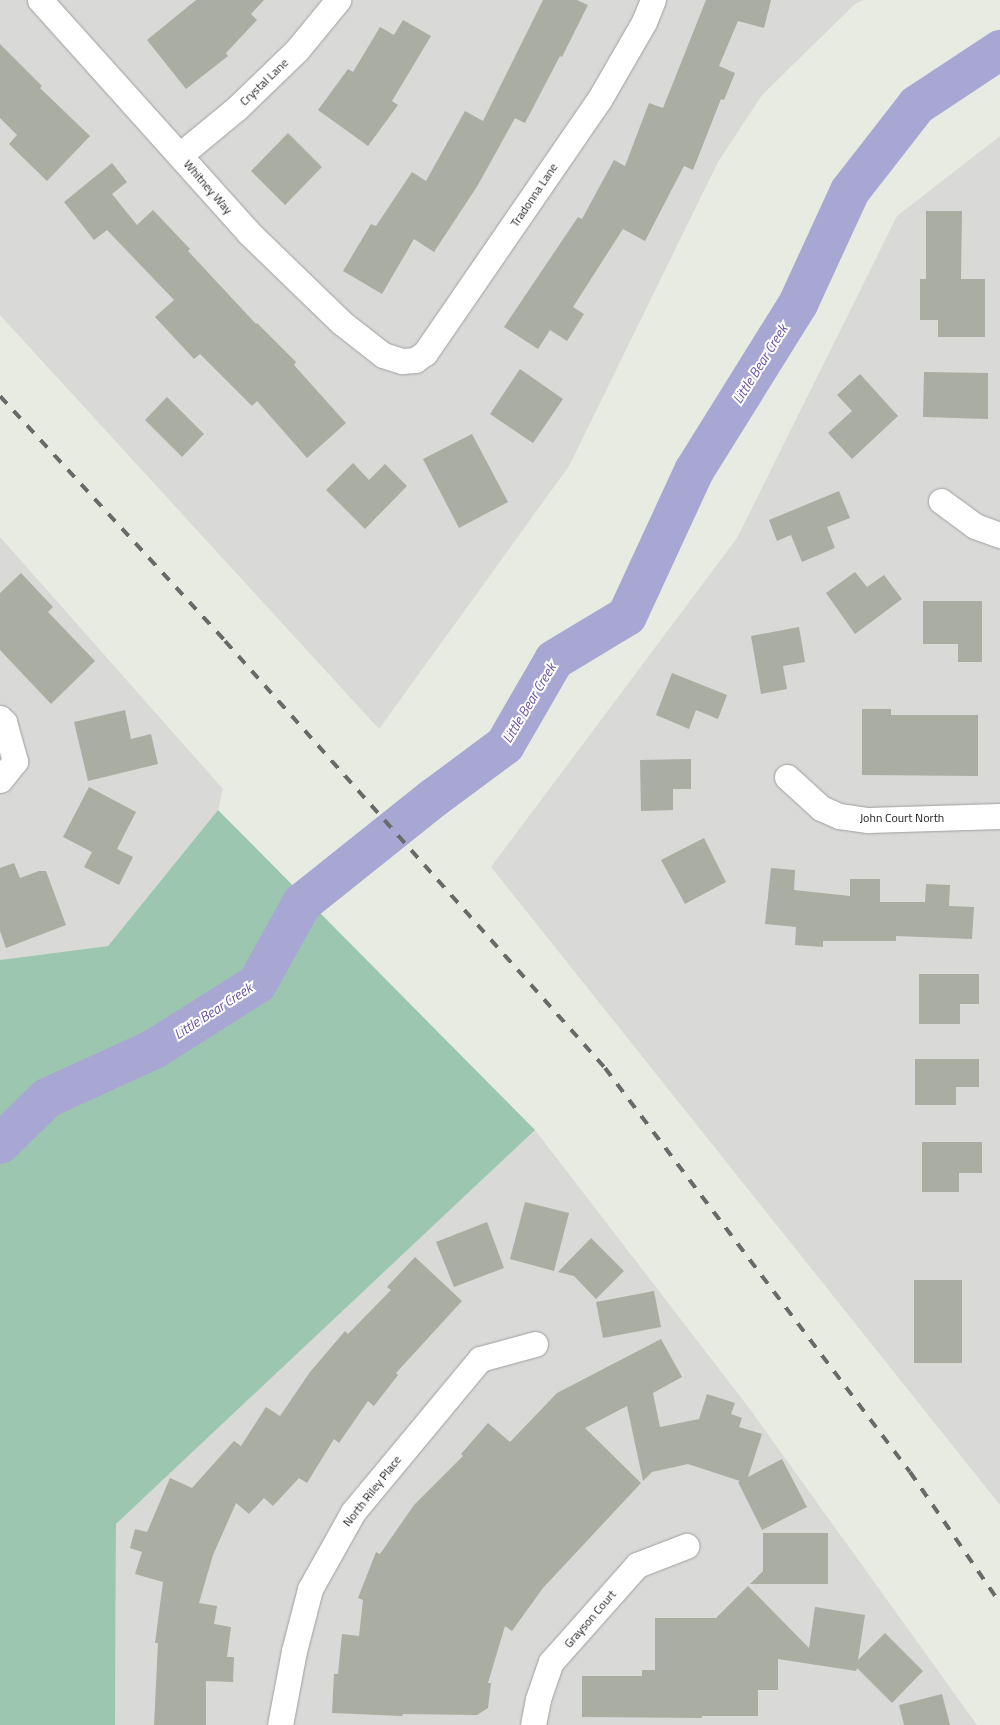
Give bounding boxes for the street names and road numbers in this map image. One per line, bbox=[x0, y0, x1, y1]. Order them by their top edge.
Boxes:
street label: Crystal Lane bbox=[237, 55, 291, 109]
street label: Whitney Way bbox=[181, 157, 235, 217]
street label: Tradonna Lane bbox=[507, 160, 561, 230]
street label: John Court North bbox=[860, 811, 944, 825]
street label: North Riley Place bbox=[340, 1453, 404, 1529]
street label: Grayson Court bbox=[561, 1587, 619, 1651]

